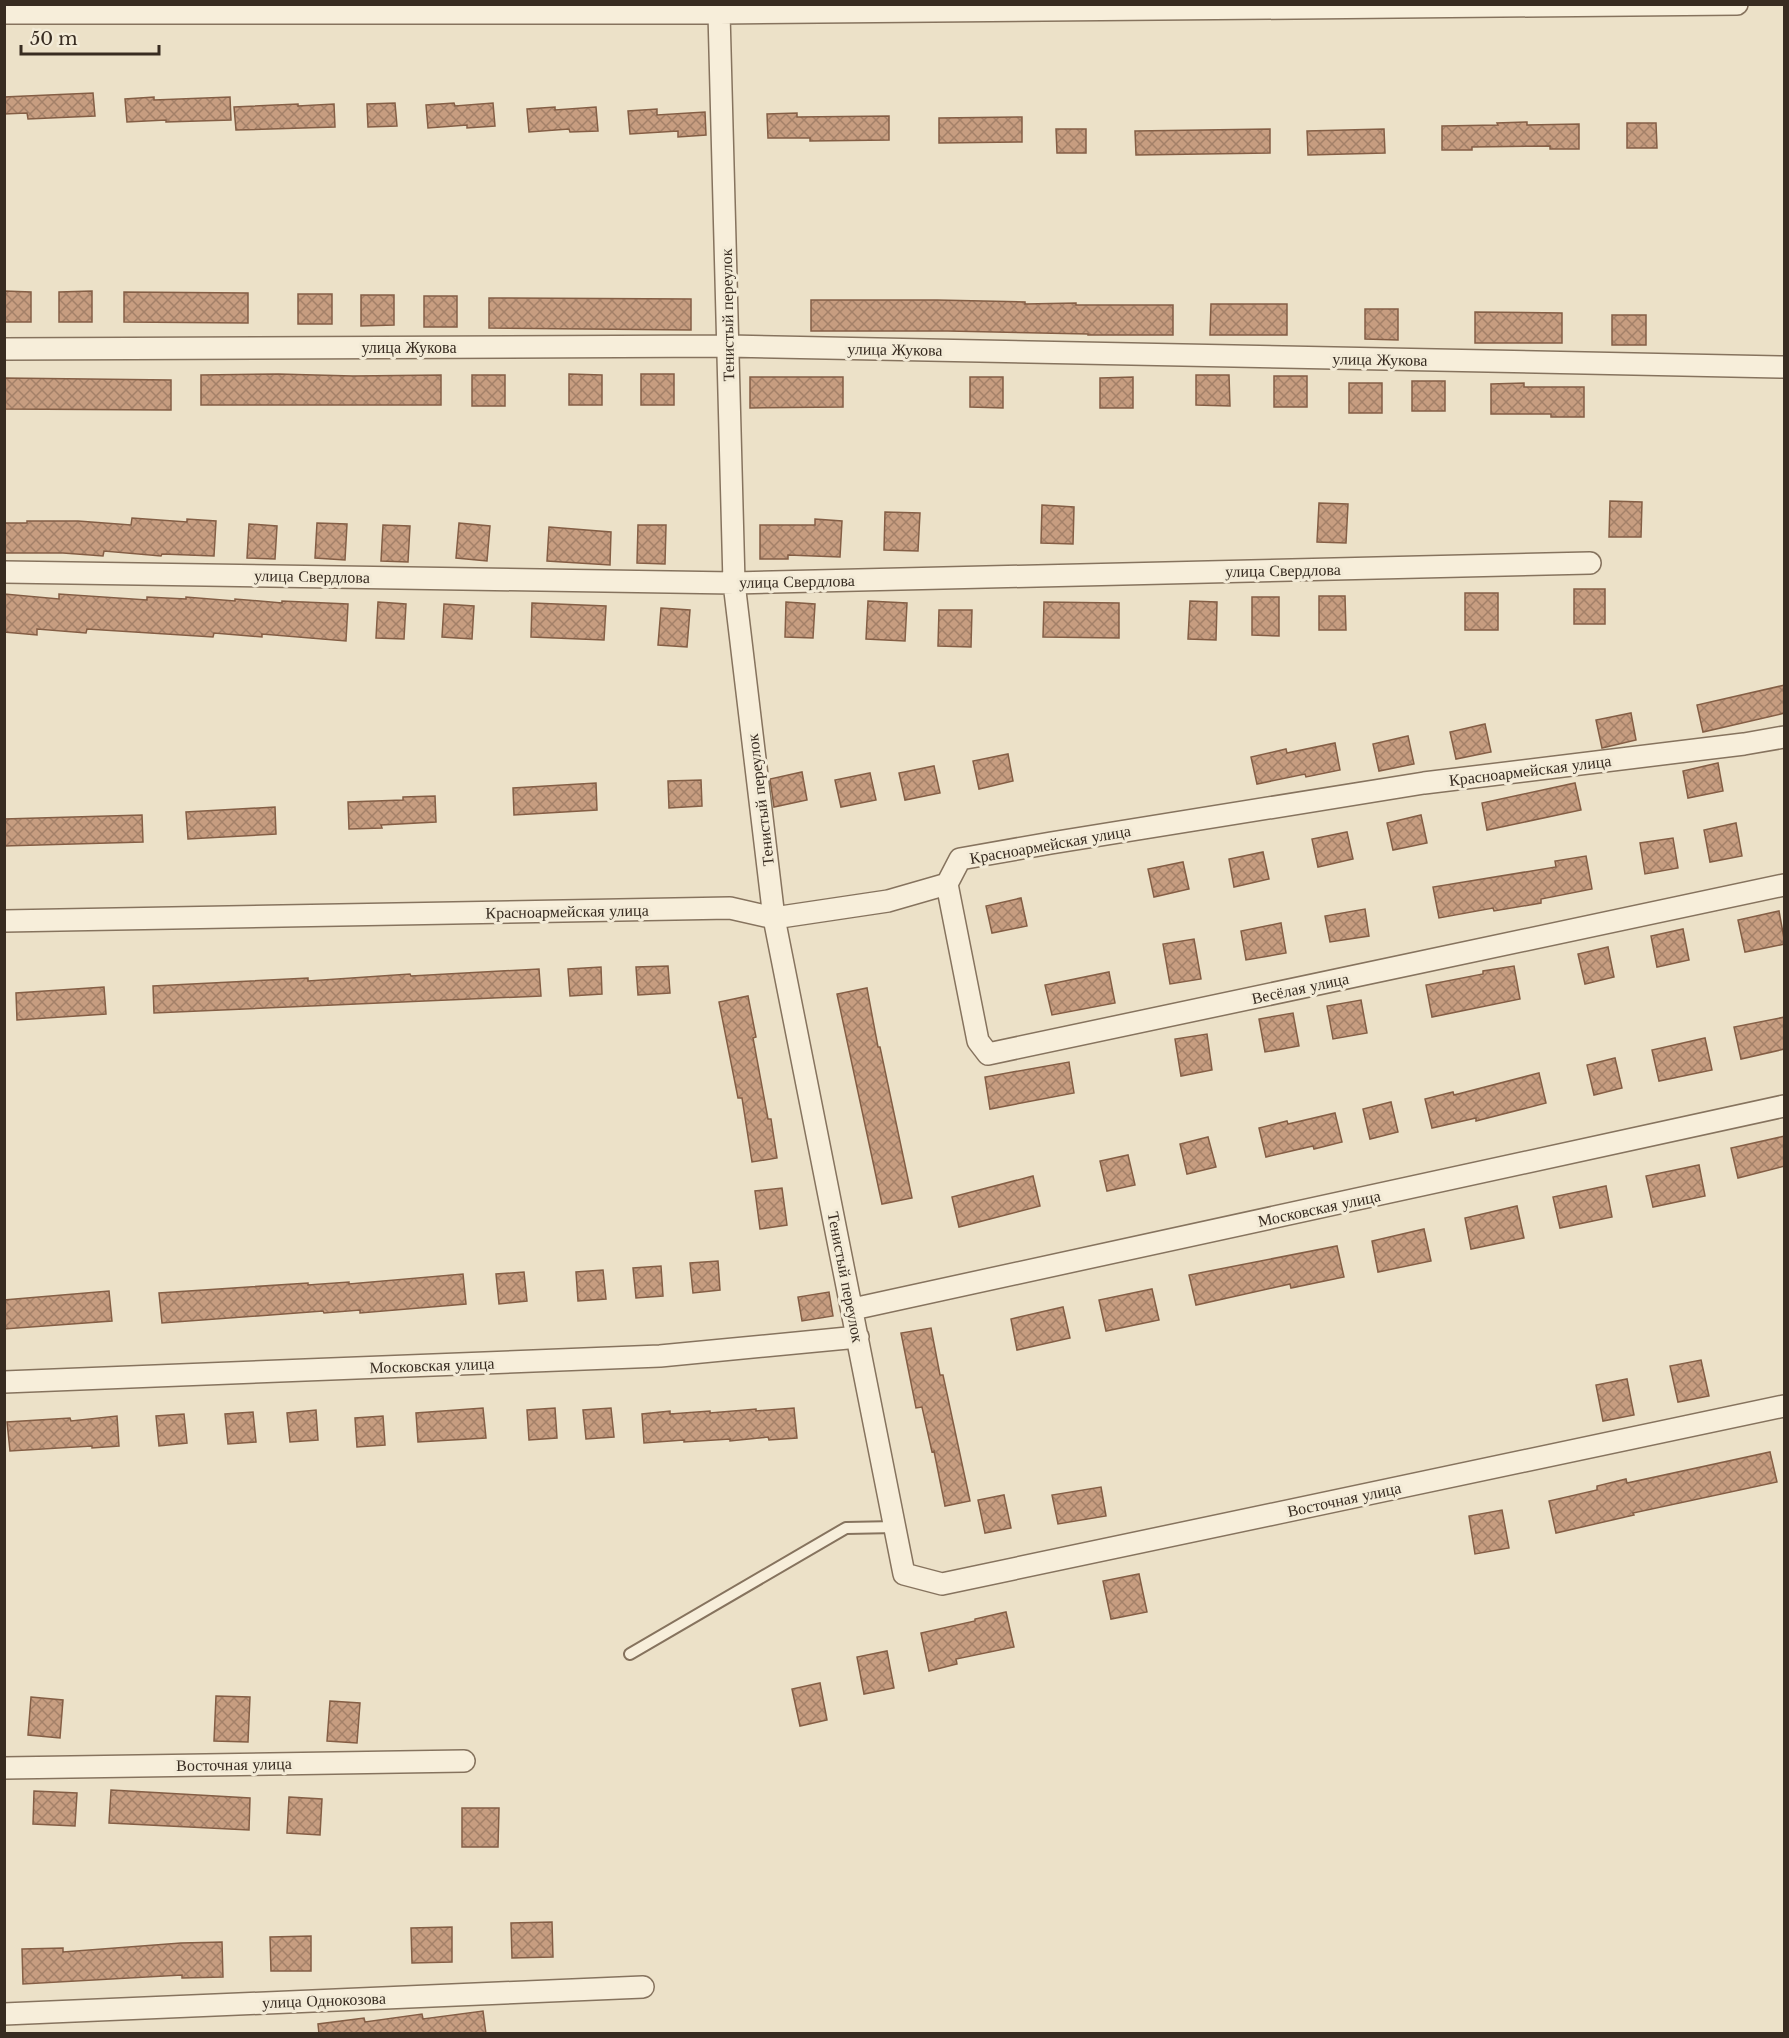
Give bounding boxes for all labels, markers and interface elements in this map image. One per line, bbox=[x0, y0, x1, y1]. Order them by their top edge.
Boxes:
scale bar bbox=[21, 18, 159, 56]
text: 50 m bbox=[30, 28, 78, 50]
street label: Тенистый переулок bbox=[716, 248, 738, 382]
street label: улица Жукова bbox=[361, 337, 457, 357]
street label: улица Жукова bbox=[847, 338, 943, 360]
street label: улица Жукова bbox=[1332, 348, 1428, 370]
street label: улица Свердлова bbox=[1225, 559, 1341, 581]
street label: улица Свердлова bbox=[254, 565, 370, 587]
street label: улица Свердлова bbox=[739, 570, 855, 592]
street label: Тенистый переулок bbox=[742, 733, 778, 867]
street label: Красноармейская улица bbox=[1448, 750, 1612, 790]
street label: Красноармейская улица bbox=[968, 820, 1132, 868]
street label: Красноармейская улица bbox=[485, 900, 649, 922]
street label: Весёлая улица bbox=[1250, 968, 1350, 1008]
street label: Московская улица bbox=[1256, 1185, 1382, 1231]
street label: Тенистый переулок bbox=[824, 1210, 869, 1344]
street label: Московская улица bbox=[369, 1353, 495, 1377]
street label: Восточная улица bbox=[1285, 1477, 1403, 1521]
street label: Восточная улица bbox=[176, 1753, 292, 1775]
street label: улица Однокозова bbox=[262, 1988, 386, 2012]

